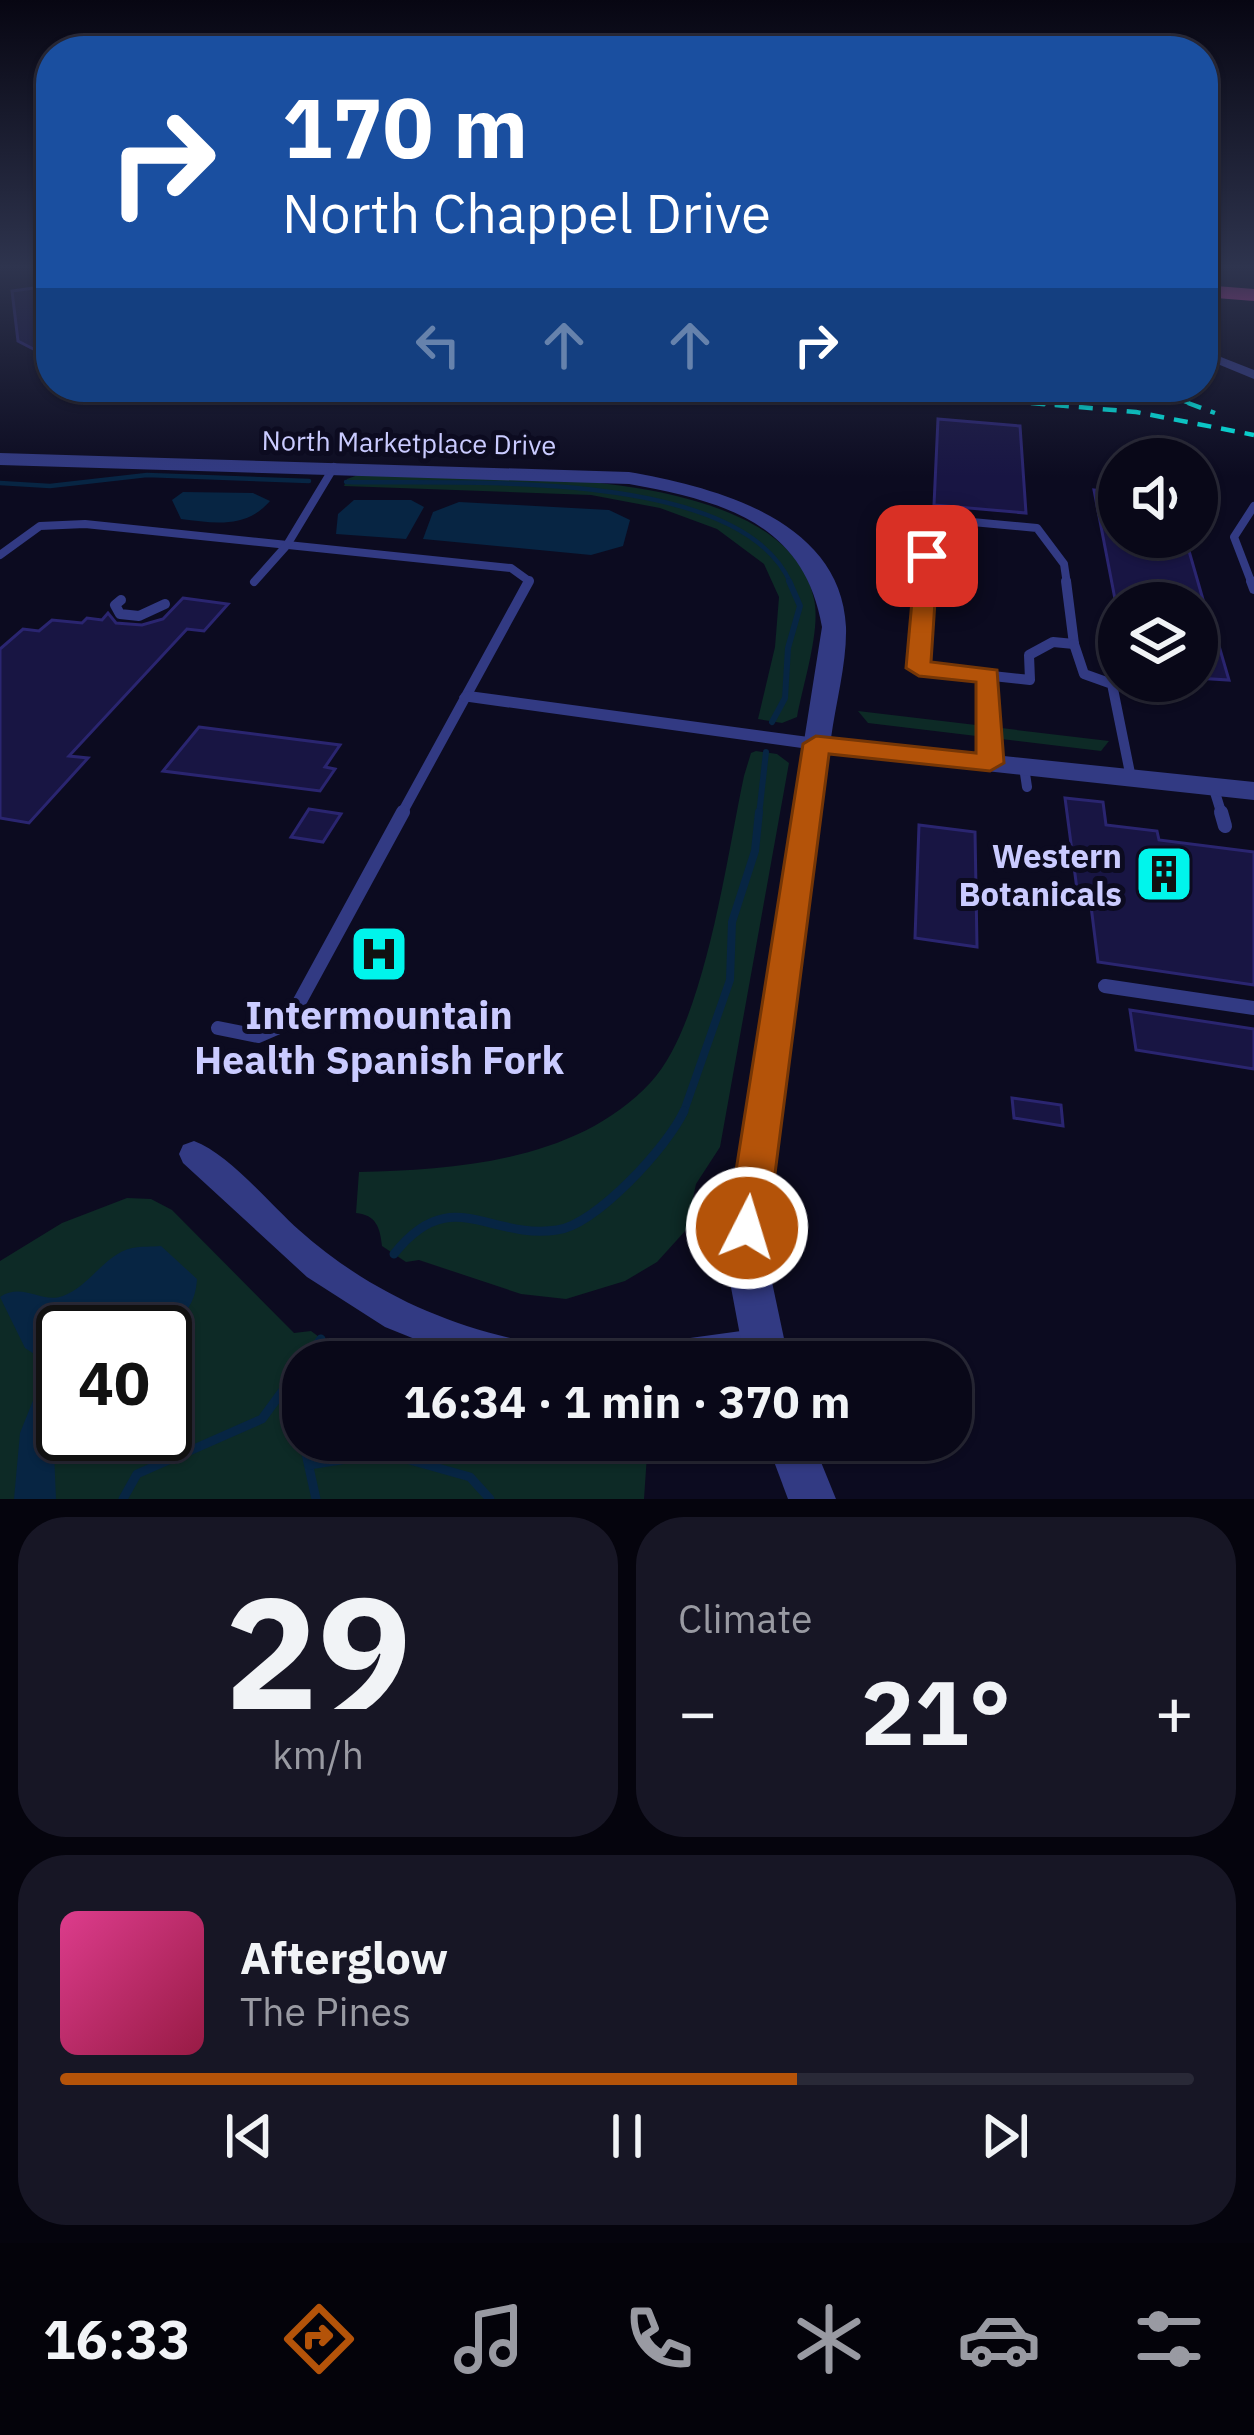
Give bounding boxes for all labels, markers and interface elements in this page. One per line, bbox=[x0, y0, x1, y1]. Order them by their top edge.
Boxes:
text: 170 m bbox=[282, 72, 528, 181]
icon: right bbox=[84, 84, 240, 240]
text: North Chappel Drive bbox=[282, 178, 771, 248]
icon: left bbox=[405, 312, 471, 378]
icon: ahead bbox=[531, 312, 597, 378]
icon: ahead bbox=[657, 312, 723, 378]
icon: right bbox=[783, 312, 849, 378]
street label: North Marketplace Drive bbox=[261, 422, 557, 462]
map controls bbox=[1098, 438, 1218, 702]
button: sound bbox=[1098, 438, 1218, 558]
pin bbox=[876, 505, 978, 607]
icon: arrive bbox=[894, 523, 960, 589]
button: layers bbox=[1098, 582, 1218, 702]
place label: Western Botanicals bbox=[959, 834, 1122, 915]
building icon: Western Botanicals bbox=[1133, 843, 1195, 905]
hospital icon: Intermountain Health Spanish Fork bbox=[348, 923, 410, 985]
place label: Intermountain Health Spanish Fork bbox=[194, 989, 564, 1085]
position arrow bbox=[684, 1165, 810, 1291]
speed limit sign: 40 bbox=[36, 1305, 192, 1461]
text: 16:34 · 1 min · 370 m bbox=[404, 1372, 850, 1430]
text: 29 bbox=[224, 1549, 412, 1752]
text: Climate bbox=[678, 1593, 812, 1644]
text: 21° bbox=[861, 1653, 1011, 1770]
text: − bbox=[678, 1668, 718, 1754]
text: + bbox=[1154, 1668, 1194, 1754]
text: km/h bbox=[272, 1729, 364, 1780]
text: Afterglow bbox=[240, 1928, 448, 1986]
text: The Pines bbox=[240, 1986, 411, 2037]
icon: previous bbox=[216, 2103, 282, 2169]
icon: pause bbox=[594, 2103, 660, 2169]
icon: next bbox=[972, 2103, 1038, 2169]
icon: directions bbox=[277, 2297, 361, 2381]
icon: music bbox=[447, 2297, 531, 2381]
icon: phone bbox=[617, 2297, 701, 2381]
icon: climate bbox=[787, 2297, 871, 2381]
icon: car bbox=[957, 2297, 1041, 2381]
icon: filters bbox=[1127, 2297, 1211, 2381]
text: 16:33 bbox=[43, 2304, 190, 2374]

